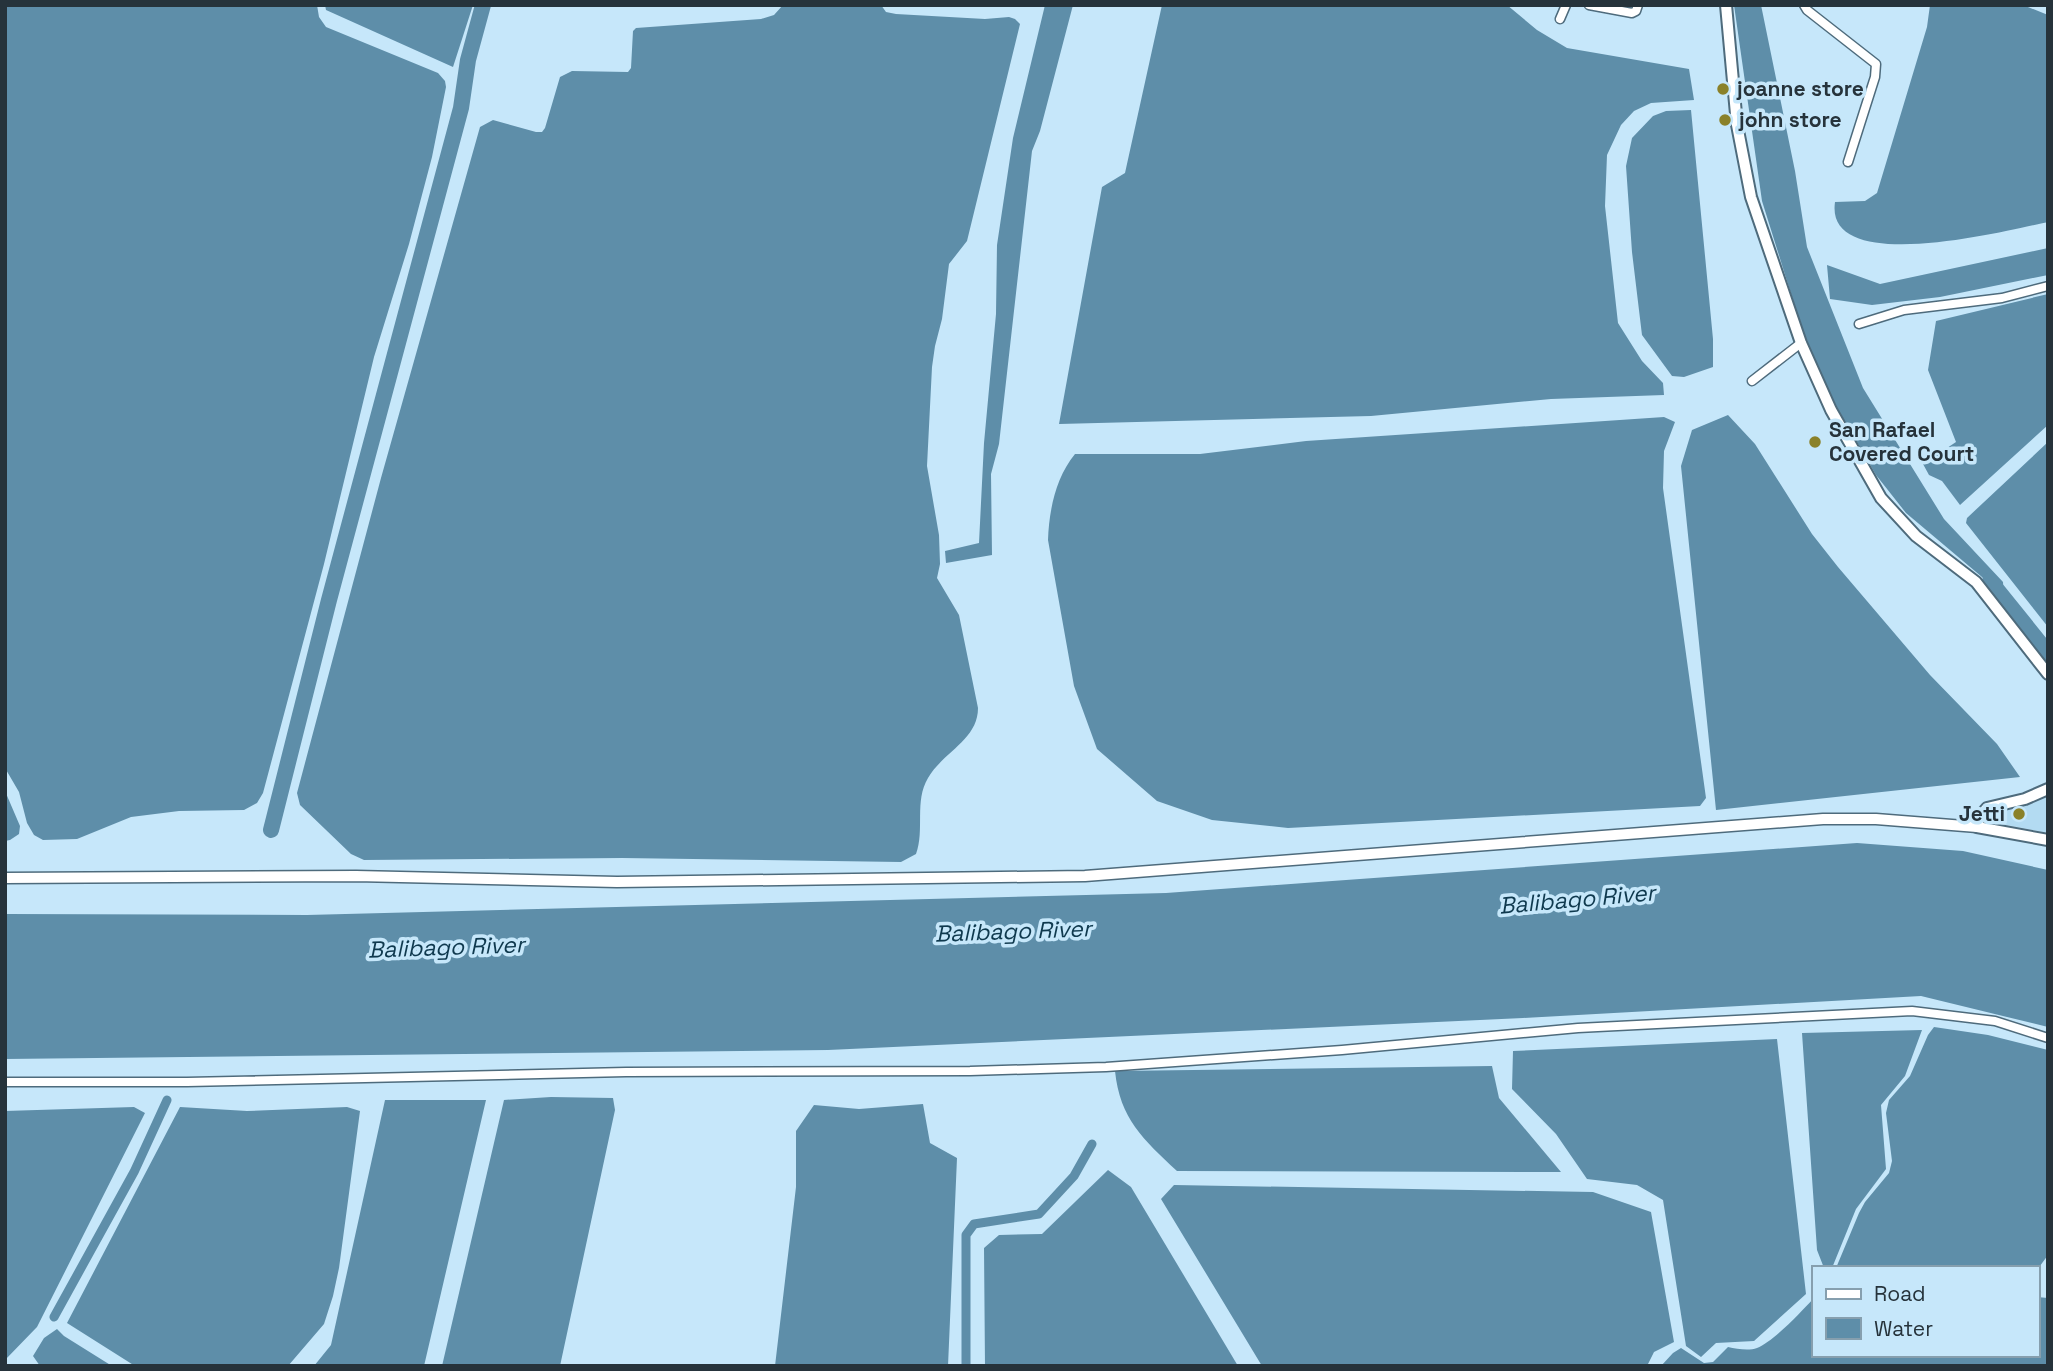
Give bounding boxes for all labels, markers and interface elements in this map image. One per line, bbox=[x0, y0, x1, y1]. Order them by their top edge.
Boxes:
place label: joanne store bbox=[1736, 75, 1864, 102]
marker: joanne store bbox=[1715, 81, 1731, 97]
place label: john store bbox=[1738, 106, 1842, 133]
marker: john store bbox=[1717, 112, 1733, 128]
place label: San Rafael Covered Court bbox=[1829, 416, 1974, 467]
marker: San Rafael Covered Court bbox=[1807, 434, 1823, 450]
place label: Jetti bbox=[1959, 800, 2005, 827]
marker: Jetti bbox=[2011, 806, 2027, 822]
water label: Balibago River bbox=[1498, 877, 1659, 921]
water label: Balibago River bbox=[934, 913, 1094, 949]
water label: Balibago River bbox=[367, 929, 527, 965]
legend bbox=[1812, 1266, 2039, 1357]
text: Road bbox=[1874, 1280, 1926, 1307]
text: Water bbox=[1874, 1315, 1933, 1342]

